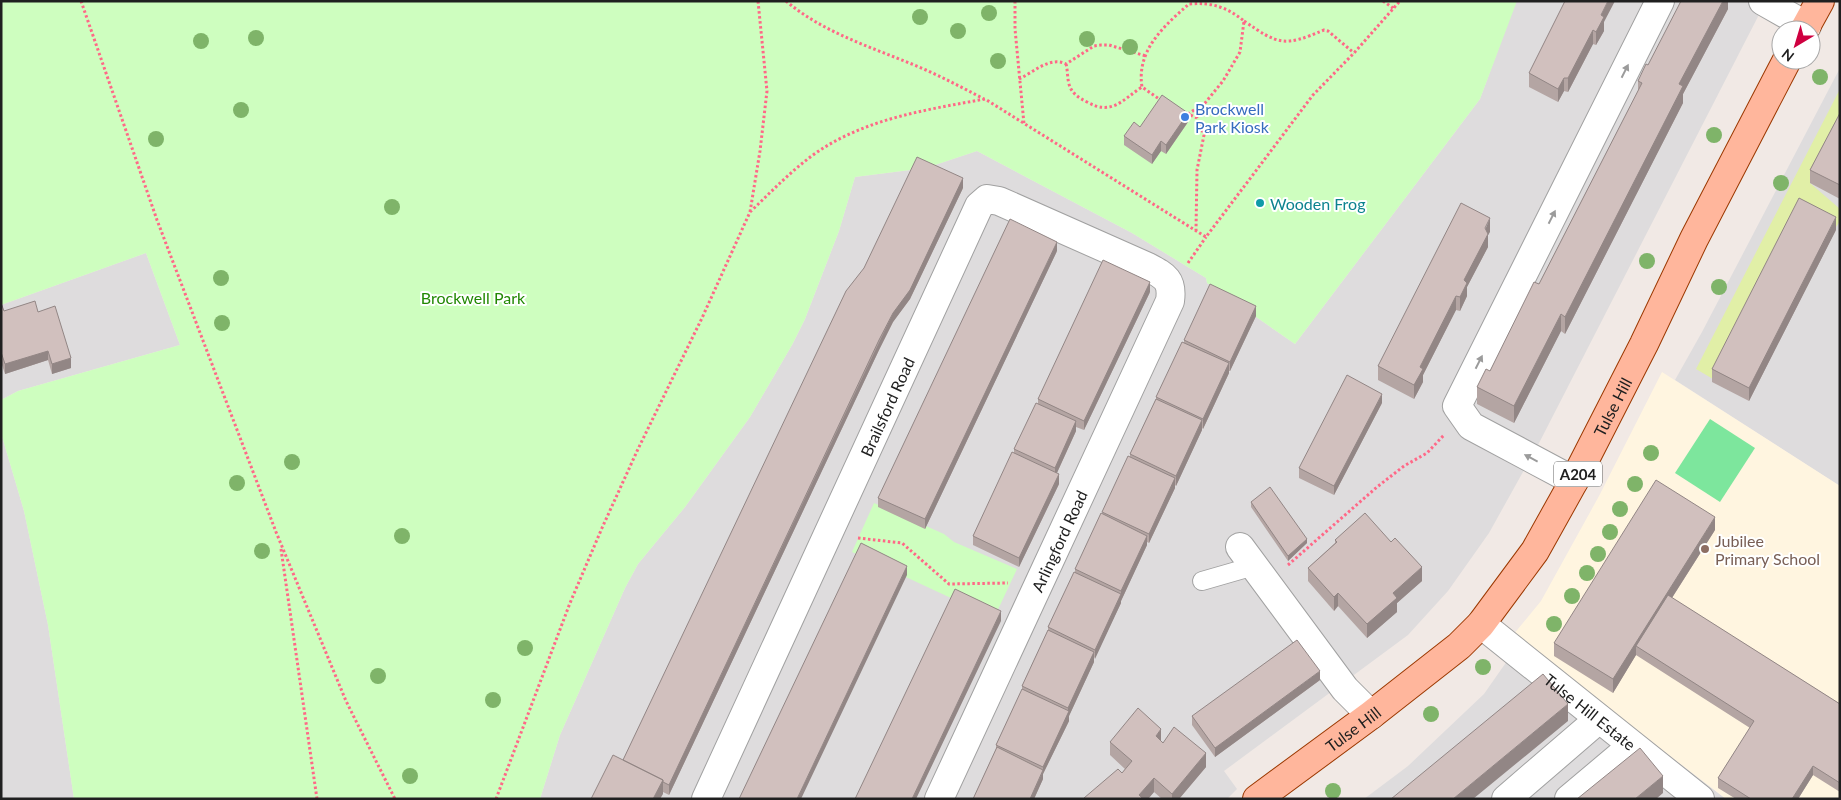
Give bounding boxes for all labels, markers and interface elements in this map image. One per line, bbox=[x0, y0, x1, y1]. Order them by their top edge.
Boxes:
north arrow bbox=[1771, 20, 1821, 70]
text: N bbox=[1778, 46, 1797, 66]
one-way arrow bbox=[1621, 64, 1629, 79]
place label: Brockwell Park Kiosk bbox=[1195, 99, 1270, 136]
marker: Brockwell Park Kiosk bbox=[1179, 111, 1191, 123]
place label: Wooden Frog bbox=[1270, 194, 1365, 213]
marker: Wooden Frog bbox=[1254, 197, 1266, 209]
one-way arrow bbox=[1548, 210, 1556, 224]
park label: Brockwell Park bbox=[421, 288, 526, 307]
street label: Brailsford Road bbox=[856, 354, 918, 459]
one-way arrow bbox=[1475, 355, 1483, 369]
street label: Tulse Hill bbox=[1589, 374, 1635, 439]
one-way arrow bbox=[1524, 454, 1538, 462]
road number: A204 bbox=[1554, 462, 1602, 486]
street label: Arlingford Road bbox=[1027, 487, 1091, 595]
place label: Jubilee Primary School bbox=[1715, 531, 1820, 568]
marker: Jubilee Primary School bbox=[1699, 543, 1711, 555]
street label: Tulse Hill Estate bbox=[1541, 669, 1640, 754]
street label: Tulse Hill bbox=[1322, 702, 1384, 755]

